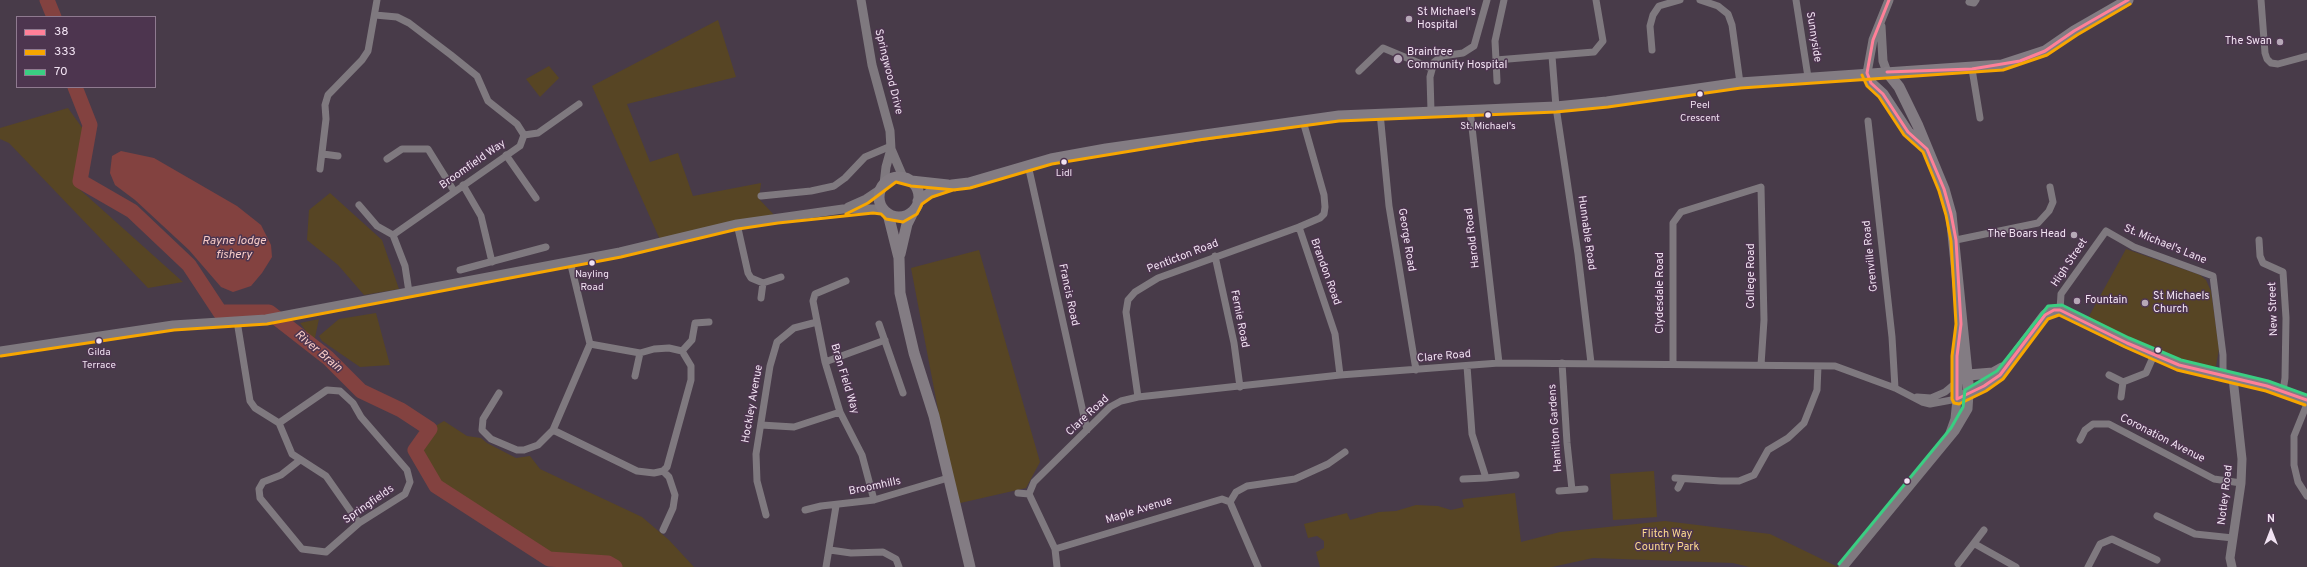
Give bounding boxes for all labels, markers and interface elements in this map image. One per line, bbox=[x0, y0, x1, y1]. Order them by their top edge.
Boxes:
place label: St Michael's Hospital bbox=[1417, 6, 1476, 32]
street label: Sunnyside bbox=[1802, 11, 1824, 63]
marker: St Michael's Hospital bbox=[1404, 14, 1414, 24]
legend bbox=[16, 16, 156, 88]
text: 38 bbox=[54, 24, 69, 40]
street label: Springwood Drive bbox=[871, 28, 905, 116]
place label: The Swan bbox=[2225, 35, 2272, 49]
marker: The Swan bbox=[2275, 37, 2285, 47]
text: 333 bbox=[54, 44, 76, 60]
place label: Braintree Community Hospital bbox=[1407, 46, 1507, 72]
marker: Braintree Community Hospital bbox=[1392, 53, 1404, 65]
text: 70 bbox=[54, 64, 68, 80]
marker: Peel Crescent bbox=[1695, 89, 1705, 99]
place label: Peel Crescent bbox=[1680, 100, 1720, 124]
marker: St. Michael's bbox=[1483, 110, 1493, 120]
place label: St. Michael's bbox=[1460, 121, 1516, 133]
street label: Broomfield Way bbox=[437, 137, 509, 193]
marker: Lidl bbox=[1059, 157, 1069, 167]
place label: Lidl bbox=[1056, 168, 1072, 180]
street label: Hunnable Road bbox=[1574, 195, 1598, 271]
street label: George Road bbox=[1394, 207, 1418, 273]
street label: Harold Road bbox=[1463, 207, 1483, 269]
street label: Grenville Road bbox=[1861, 220, 1881, 292]
street label: St. Michael's Lane bbox=[2122, 222, 2208, 268]
place label: The Boars Head bbox=[1988, 228, 2066, 242]
marker: The Boars Head bbox=[2069, 230, 2079, 240]
water label: Rayne lodge fishery bbox=[202, 235, 266, 263]
street label: High Street bbox=[2049, 236, 2091, 290]
street label: Penticton Road bbox=[1145, 237, 1221, 277]
street label: Brandon Road bbox=[1307, 237, 1343, 307]
street label: College Road bbox=[1745, 243, 1759, 309]
street label: Clydesdale Road bbox=[1654, 252, 1668, 334]
marker: Nayling Road bbox=[587, 258, 597, 268]
street label: Francis Road bbox=[1055, 263, 1081, 327]
place label: Nayling Road bbox=[575, 269, 609, 292]
street label: New Street bbox=[2266, 282, 2282, 336]
street label: Fernie Road bbox=[1227, 289, 1251, 349]
place label: St Michaels Church bbox=[2153, 290, 2210, 316]
place label: Fountain bbox=[2085, 294, 2128, 308]
marker: Fountain bbox=[2072, 296, 2082, 306]
marker: St Michaels Church bbox=[2140, 298, 2150, 308]
water label: River Brain bbox=[291, 328, 345, 376]
marker: Gilda Terrace bbox=[94, 336, 104, 346]
street label: Bran Field Way bbox=[827, 342, 861, 416]
unlabelled marker bbox=[2153, 345, 2163, 355]
place label: Gilda Terrace bbox=[82, 347, 116, 370]
street label: Clare Road bbox=[1417, 348, 1471, 366]
street label: Hockley Avenue bbox=[740, 364, 766, 444]
street label: Hamilton Gardens bbox=[1546, 384, 1566, 472]
street label: Clare Road bbox=[1064, 393, 1112, 439]
street label: Coronation Avenue bbox=[2117, 412, 2207, 466]
street label: Notley Road bbox=[2216, 464, 2236, 526]
street label: Broomhills bbox=[848, 475, 902, 499]
unlabelled marker bbox=[1902, 476, 1912, 486]
street label: Springfields bbox=[341, 483, 397, 527]
street label: Maple Avenue bbox=[1104, 495, 1174, 527]
north arrow bbox=[2251, 511, 2291, 551]
text: N bbox=[2267, 512, 2275, 526]
park label: Flitch Way Country Park bbox=[1635, 528, 1699, 554]

